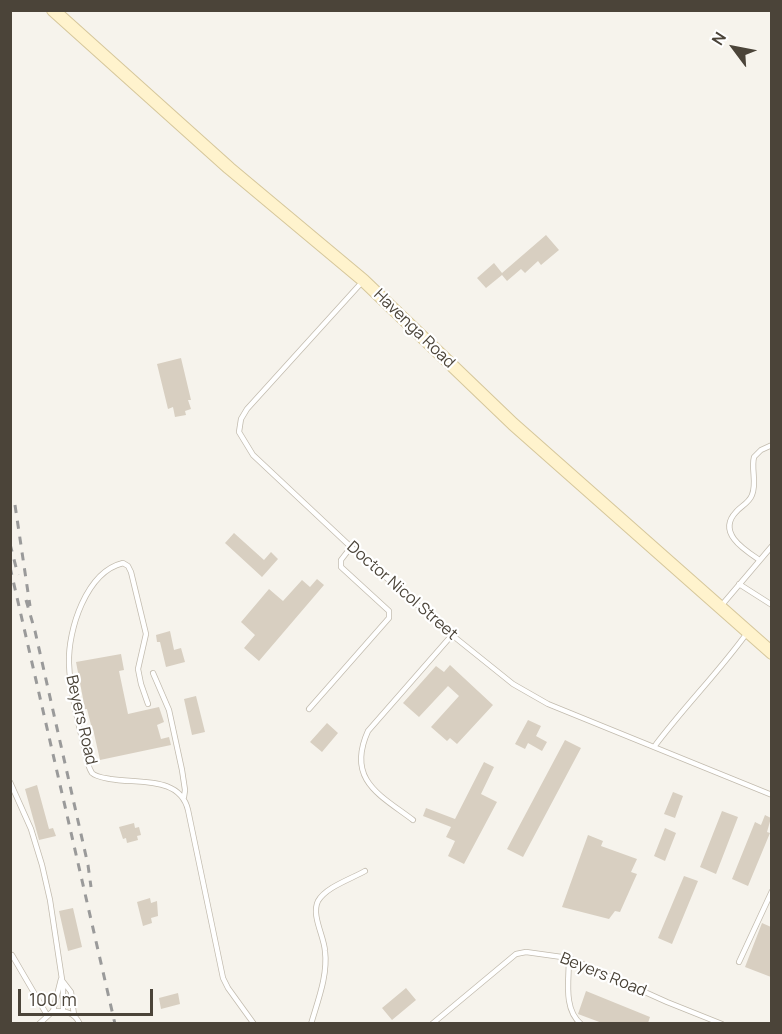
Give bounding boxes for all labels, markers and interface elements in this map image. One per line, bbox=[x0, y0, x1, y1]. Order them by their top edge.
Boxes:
north arrow bbox=[704, 18, 764, 78]
text: N bbox=[706, 28, 731, 49]
street label: Havenga Road bbox=[369, 285, 459, 373]
street label: Doctor Nicol Street bbox=[343, 538, 461, 644]
street label: Beyers Road bbox=[61, 673, 101, 767]
street label: Beyers Road bbox=[557, 949, 649, 1001]
scale bar bbox=[21, 977, 156, 1015]
text: 100 m bbox=[29, 987, 77, 1011]

